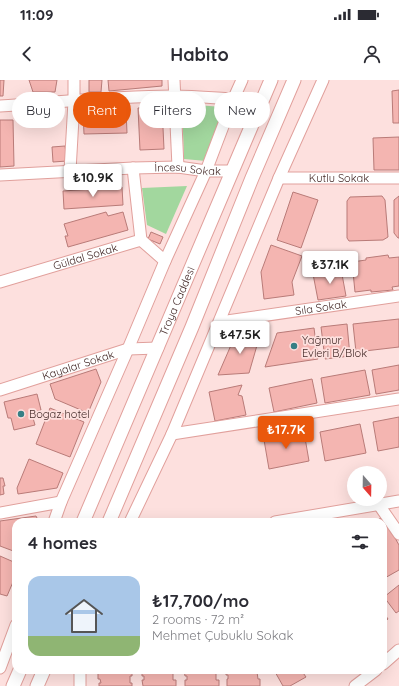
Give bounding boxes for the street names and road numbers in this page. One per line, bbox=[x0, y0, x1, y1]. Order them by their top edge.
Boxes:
street label: İncesu Sokak bbox=[154, 160, 221, 178]
street label: Kutlu Sokak bbox=[309, 171, 369, 185]
street label: Güldal Sokak bbox=[51, 240, 119, 273]
street label: Troya Caddesi bbox=[156, 265, 198, 338]
street label: Sıla Sokak bbox=[294, 297, 348, 318]
street label: Kayalar Sokak bbox=[40, 347, 116, 383]

